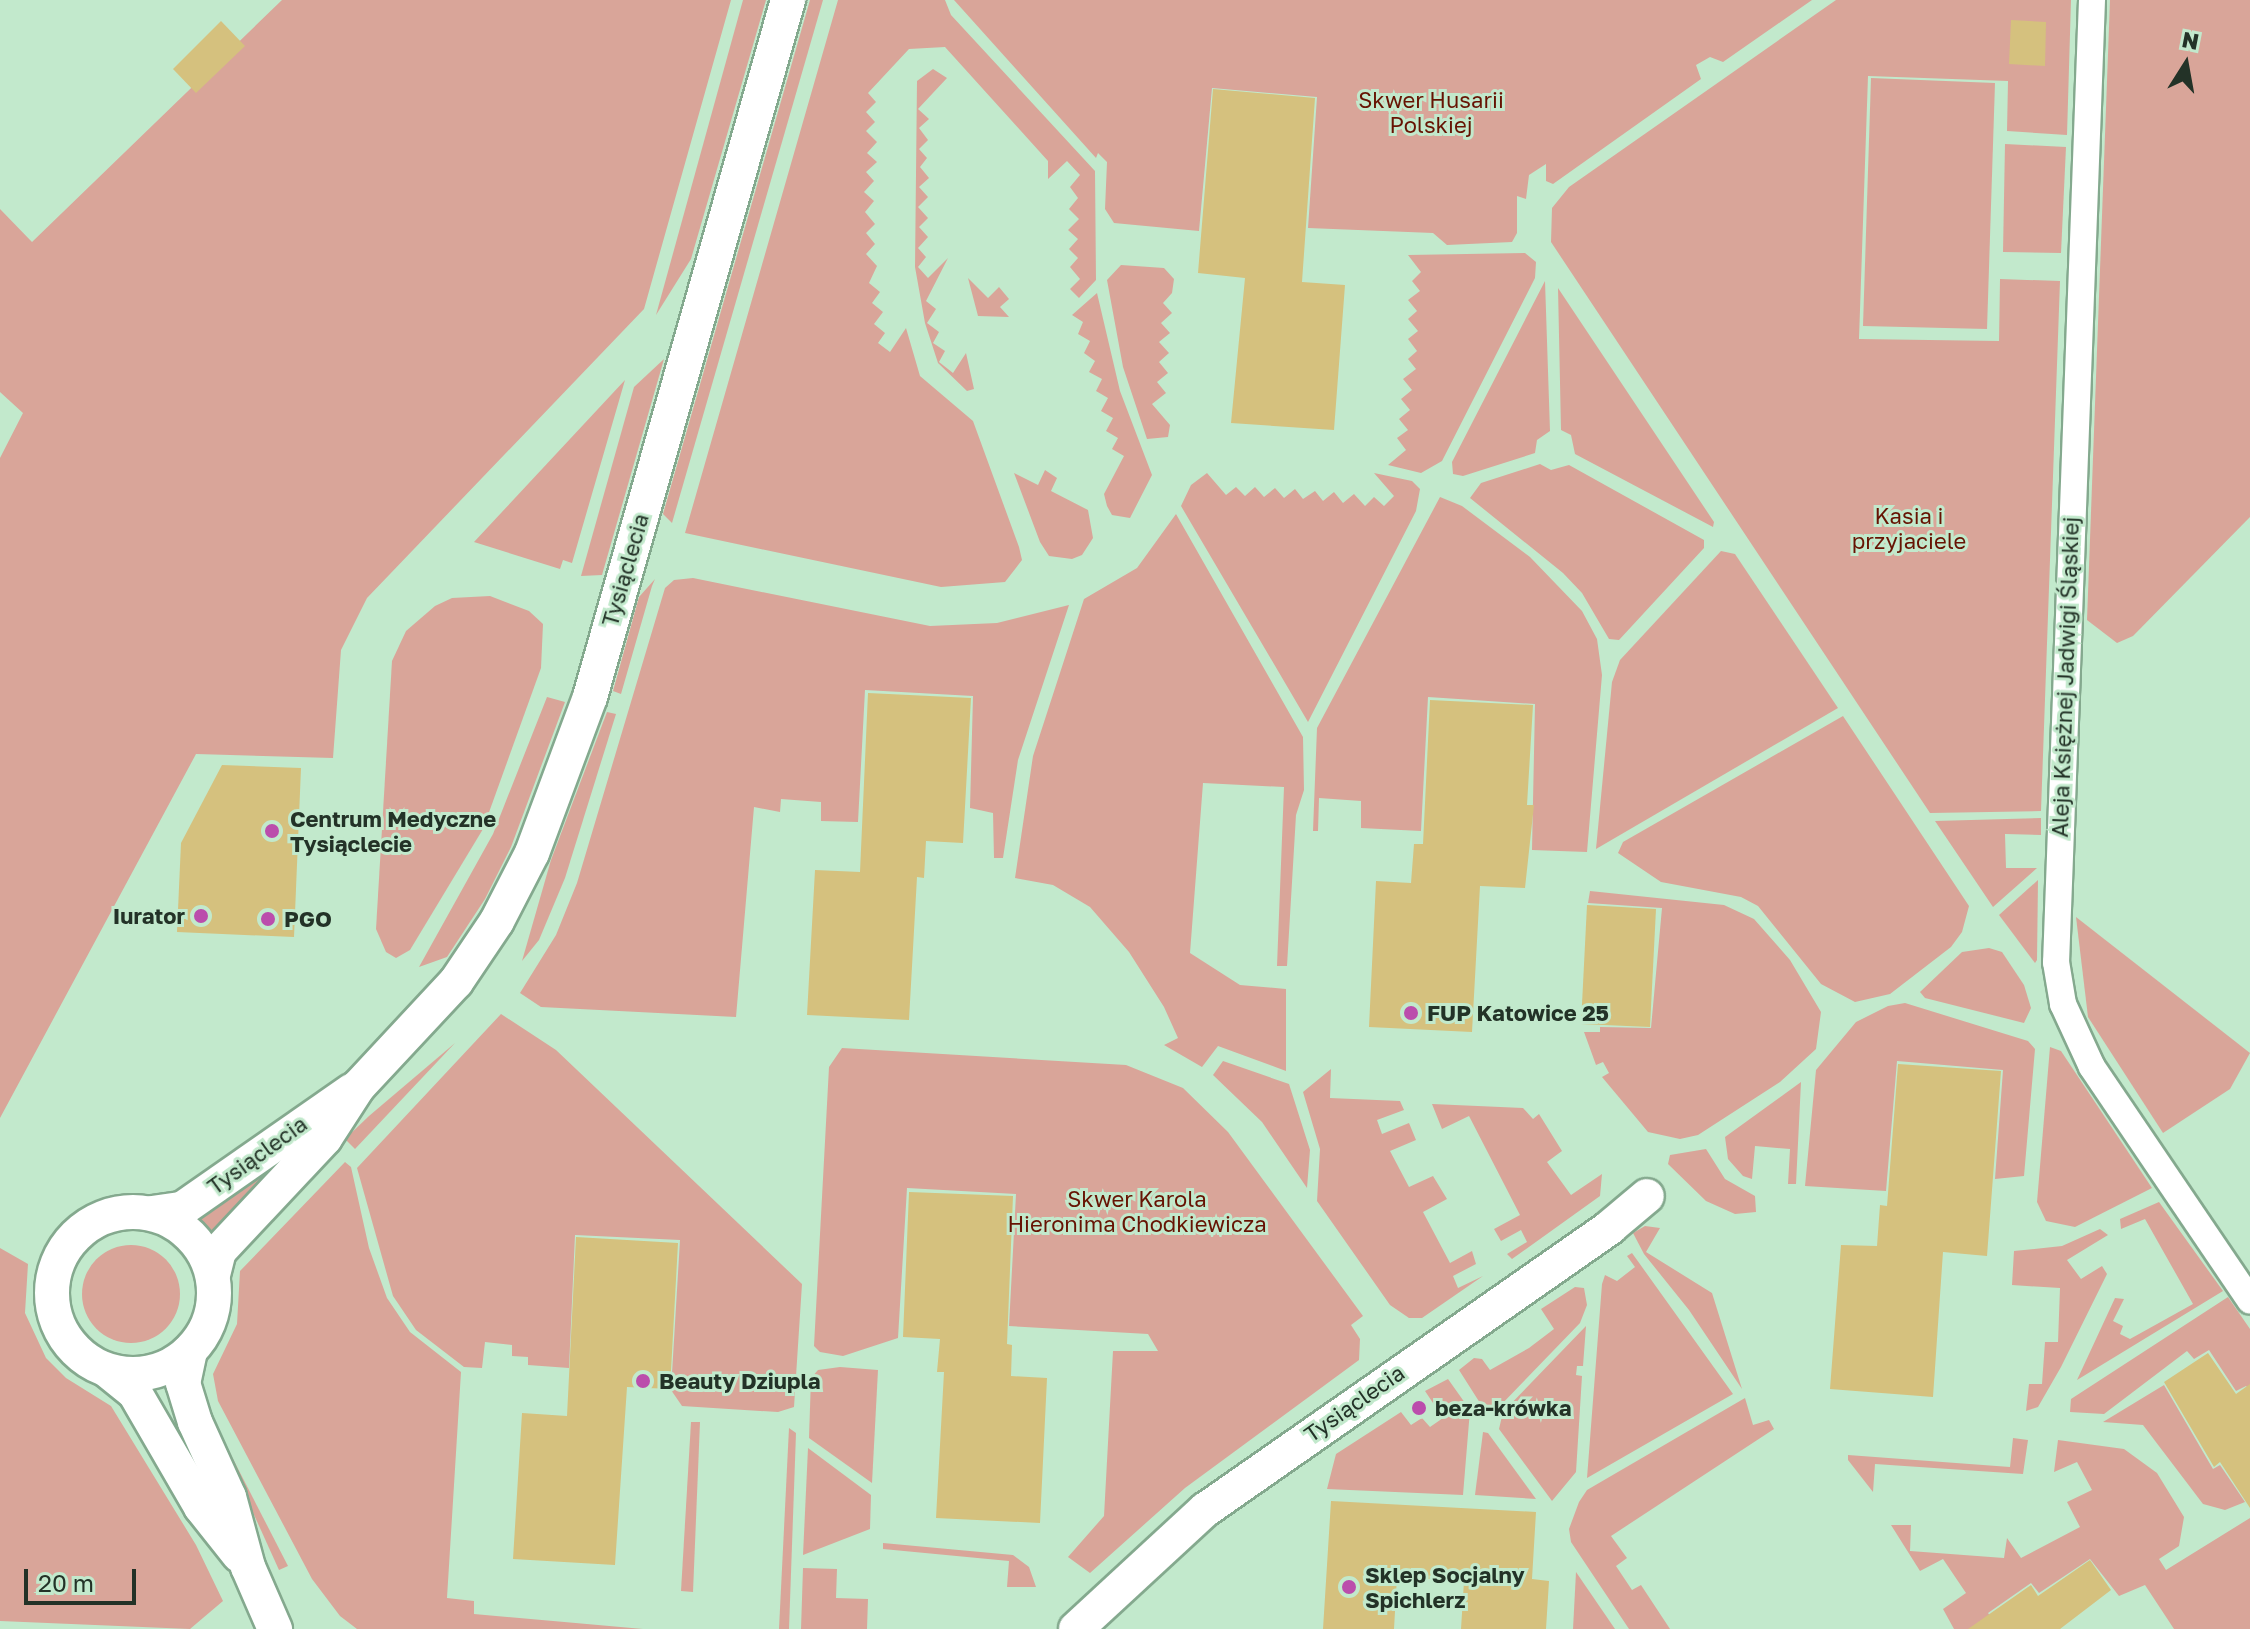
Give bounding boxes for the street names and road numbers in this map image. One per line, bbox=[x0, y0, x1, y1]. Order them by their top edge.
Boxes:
street label: Tysiąclecia bbox=[596, 511, 654, 629]
street label: Aleja Księżnej Jadwigi Śląskiej bbox=[2046, 516, 2084, 838]
street label: Tysiąclecia bbox=[202, 1110, 312, 1200]
street label: Tysiąclecia bbox=[1299, 1359, 1409, 1447]

